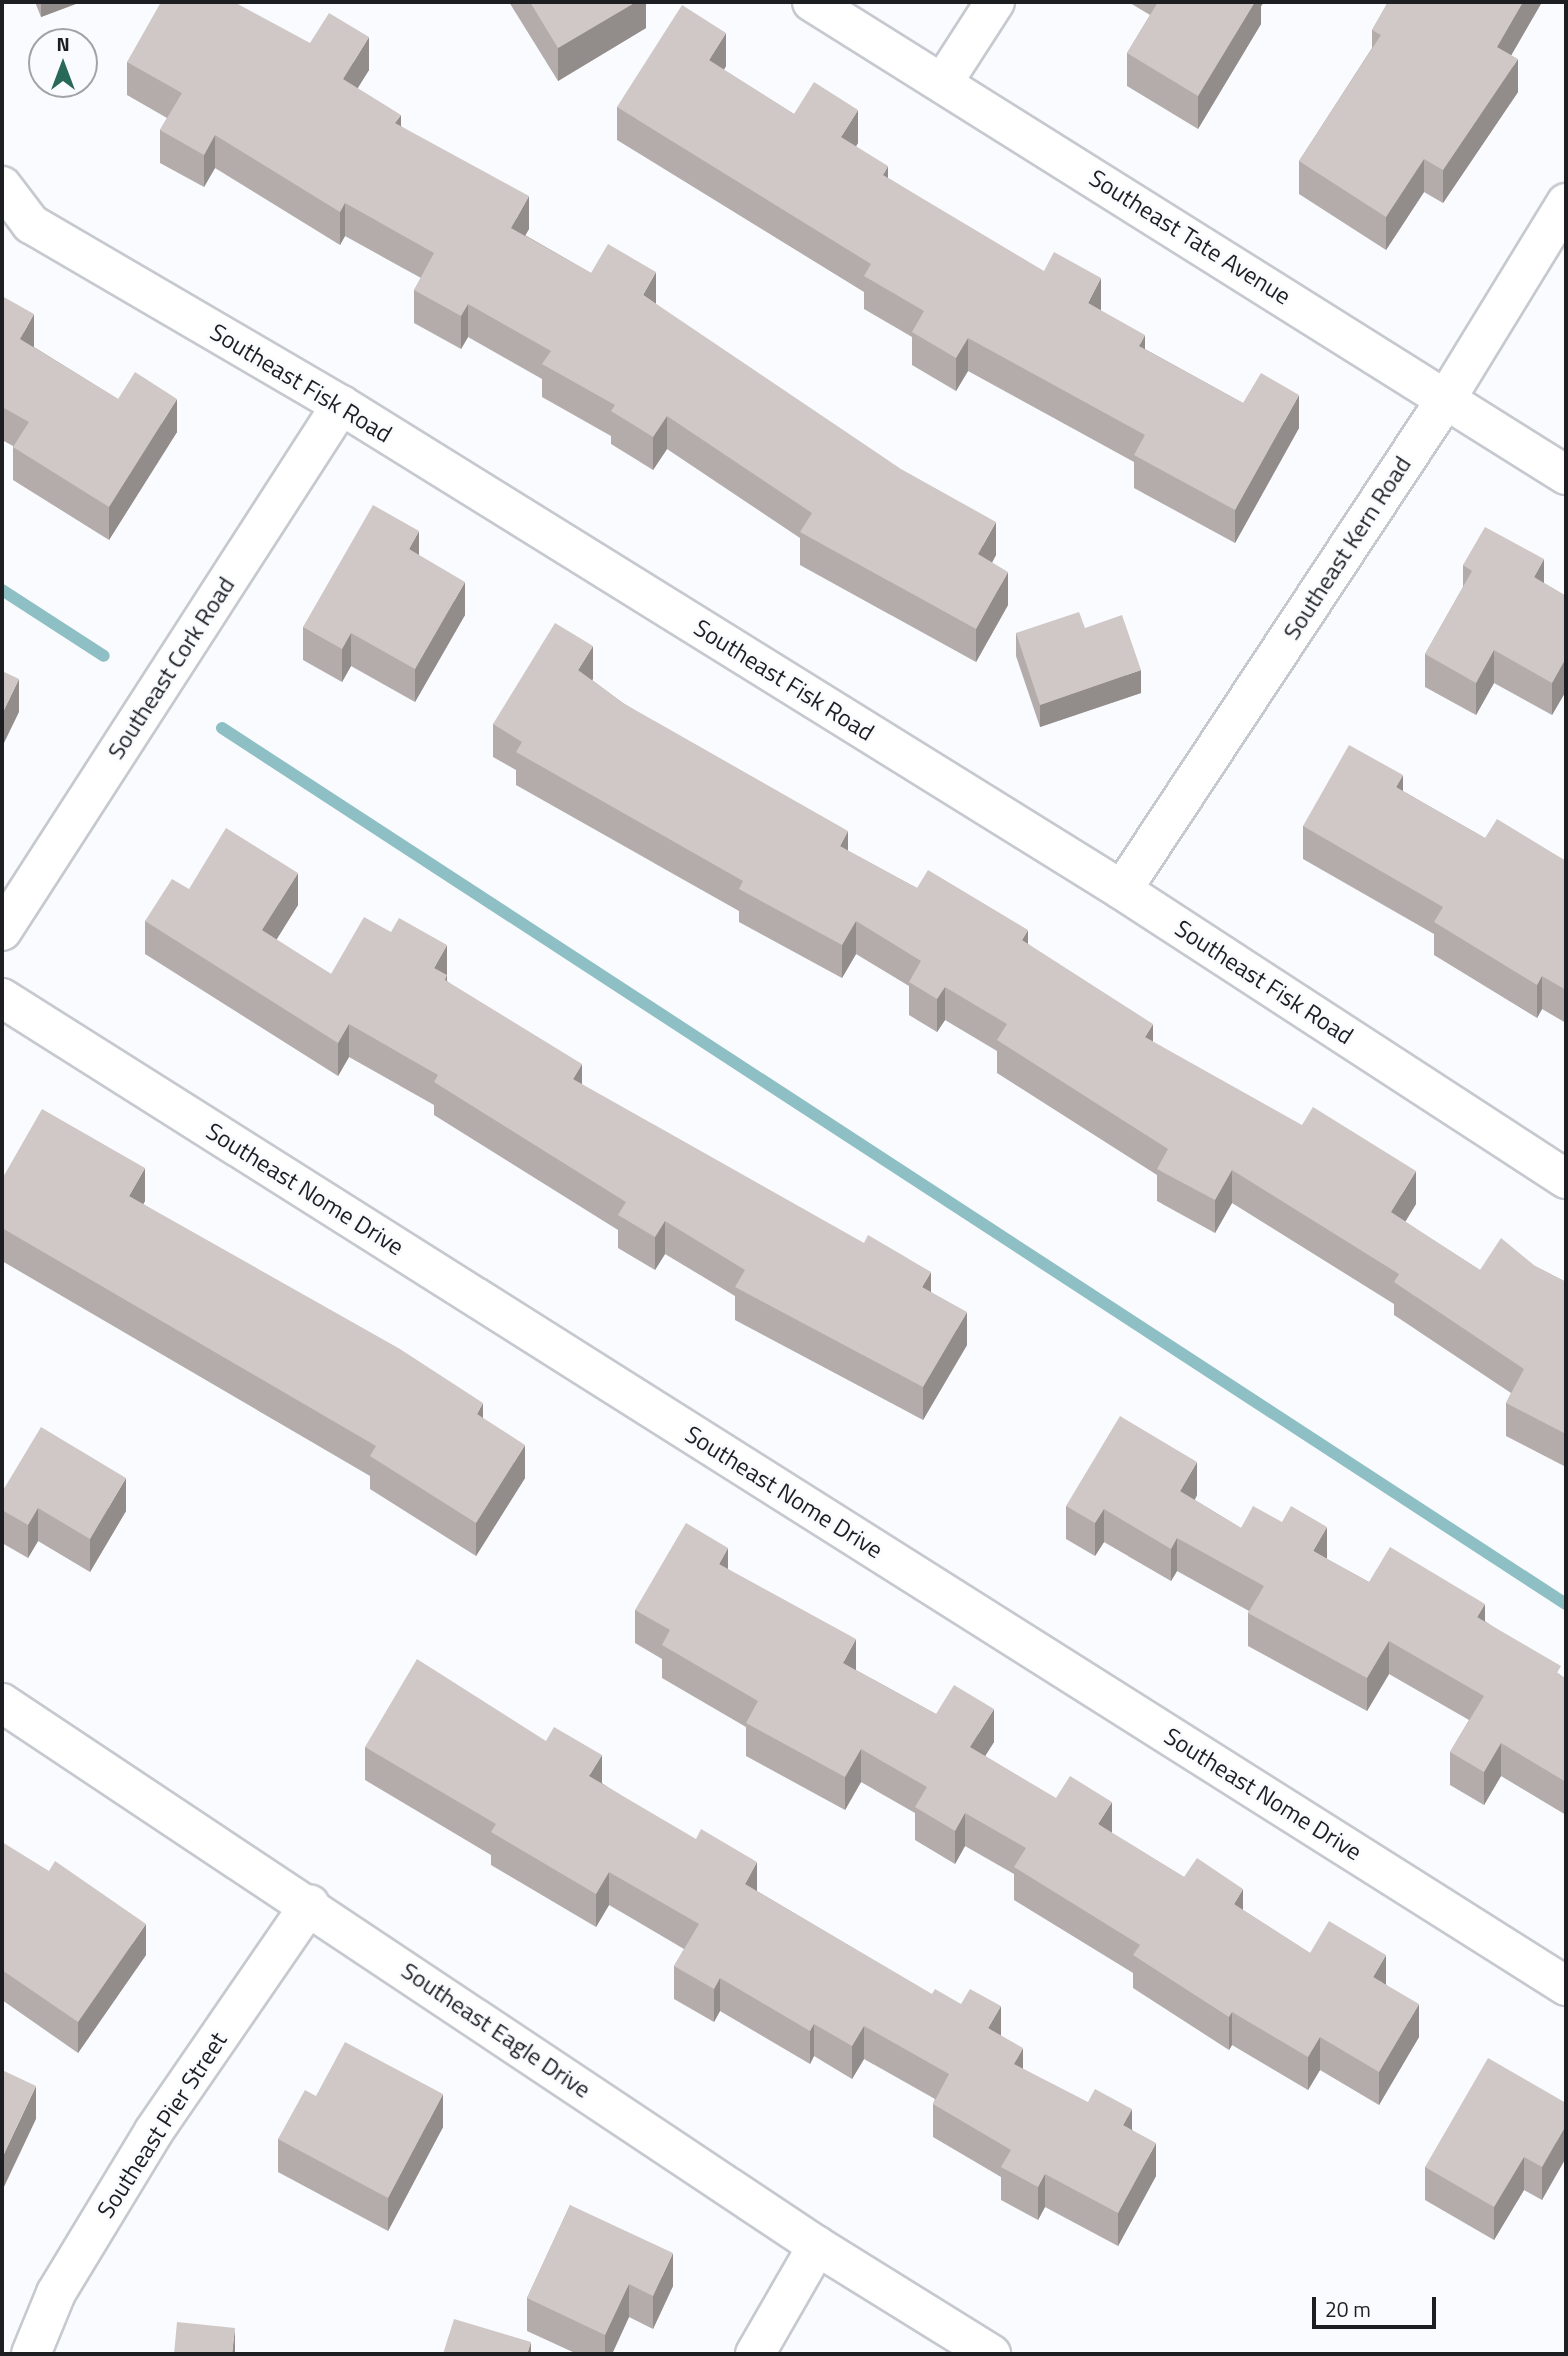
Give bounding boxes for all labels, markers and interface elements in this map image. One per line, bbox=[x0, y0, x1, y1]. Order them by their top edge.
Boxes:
north arrow bbox=[28, 28, 98, 98]
text: N bbox=[56, 29, 70, 58]
street label: Southeast Tate Avenue bbox=[1084, 163, 1296, 311]
street label: Southeast Fisk Road bbox=[205, 317, 397, 449]
street label: Southeast Kern Road bbox=[1277, 451, 1417, 645]
street label: Southeast Cork Road bbox=[101, 572, 241, 764]
street label: Southeast Fisk Road bbox=[689, 613, 879, 747]
street label: Southeast Fisk Road bbox=[1170, 914, 1358, 1050]
street label: Southeast Nome Drive bbox=[201, 1117, 409, 1261]
street label: Southeast Nome Drive bbox=[680, 1420, 888, 1564]
street label: Southeast Nome Drive bbox=[1159, 1722, 1367, 1866]
street label: Southeast Eagle Drive bbox=[396, 1956, 596, 2104]
street label: Southeast Pier Street bbox=[91, 2027, 233, 2223]
scale bar bbox=[1316, 2282, 1440, 2326]
text: 20 m bbox=[1325, 2293, 1371, 2325]

